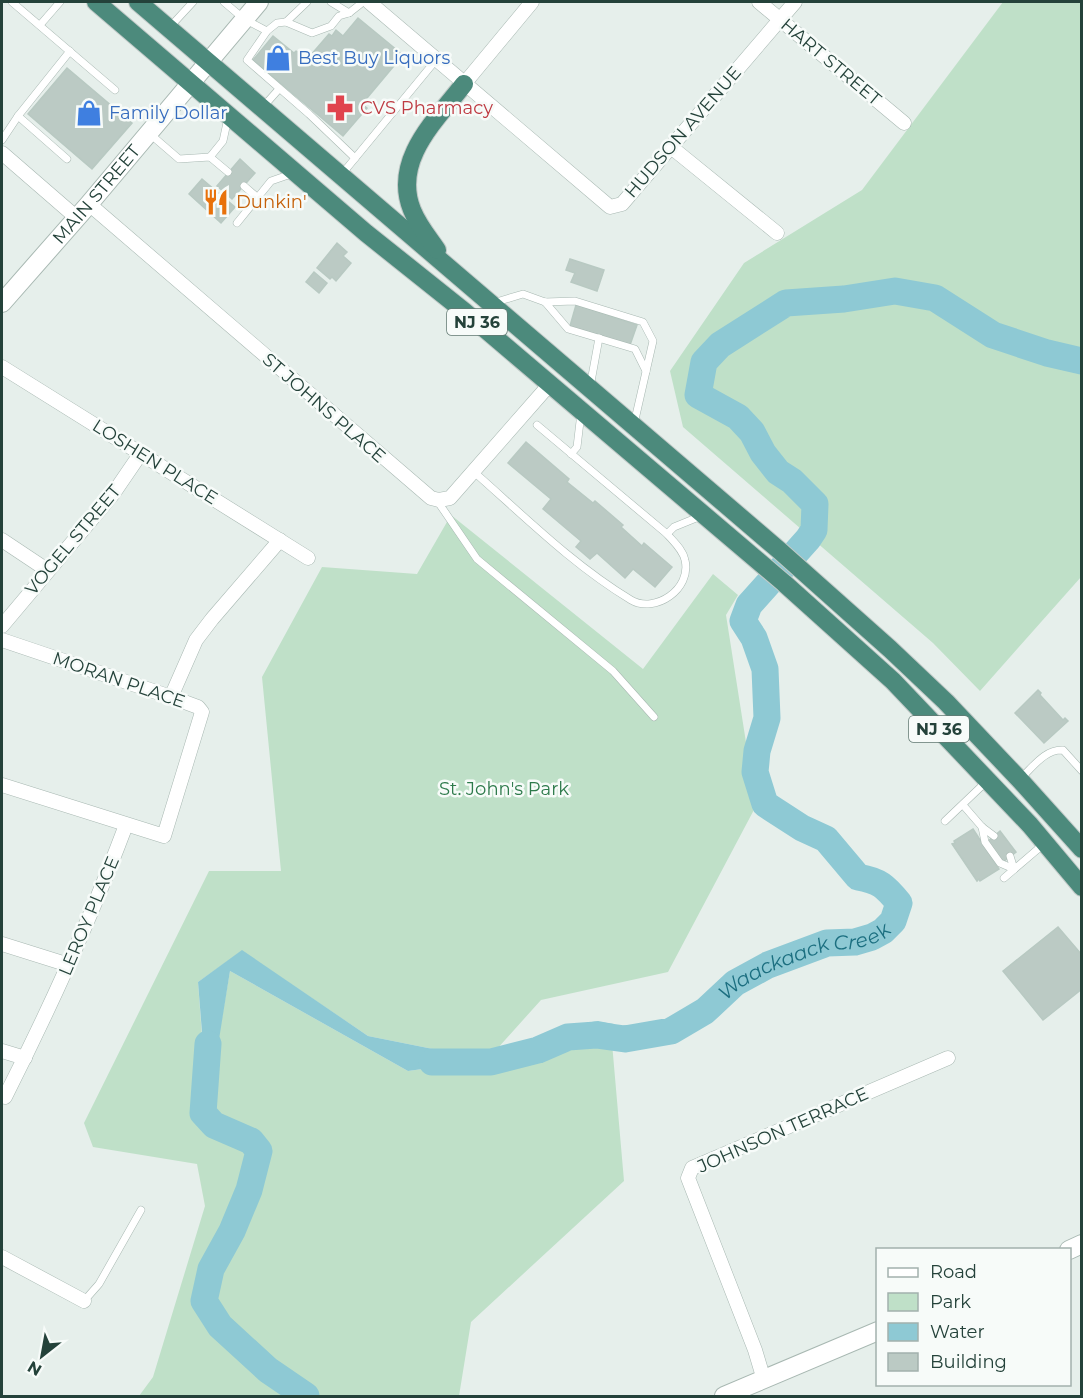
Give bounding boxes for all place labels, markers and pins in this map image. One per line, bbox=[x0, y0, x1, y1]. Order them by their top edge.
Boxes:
shop icon: Best Buy Liquors bbox=[263, 43, 293, 73]
place label: Best Buy Liquors bbox=[298, 47, 451, 69]
pharmacy icon: CVS Pharmacy bbox=[325, 93, 355, 123]
place label: CVS Pharmacy bbox=[360, 97, 493, 119]
shop icon: Family Dollar bbox=[74, 98, 104, 128]
place label: Family Dollar bbox=[109, 102, 228, 124]
restaurant icon: Dunkin' bbox=[201, 187, 231, 217]
place label: Dunkin' bbox=[236, 191, 307, 213]

